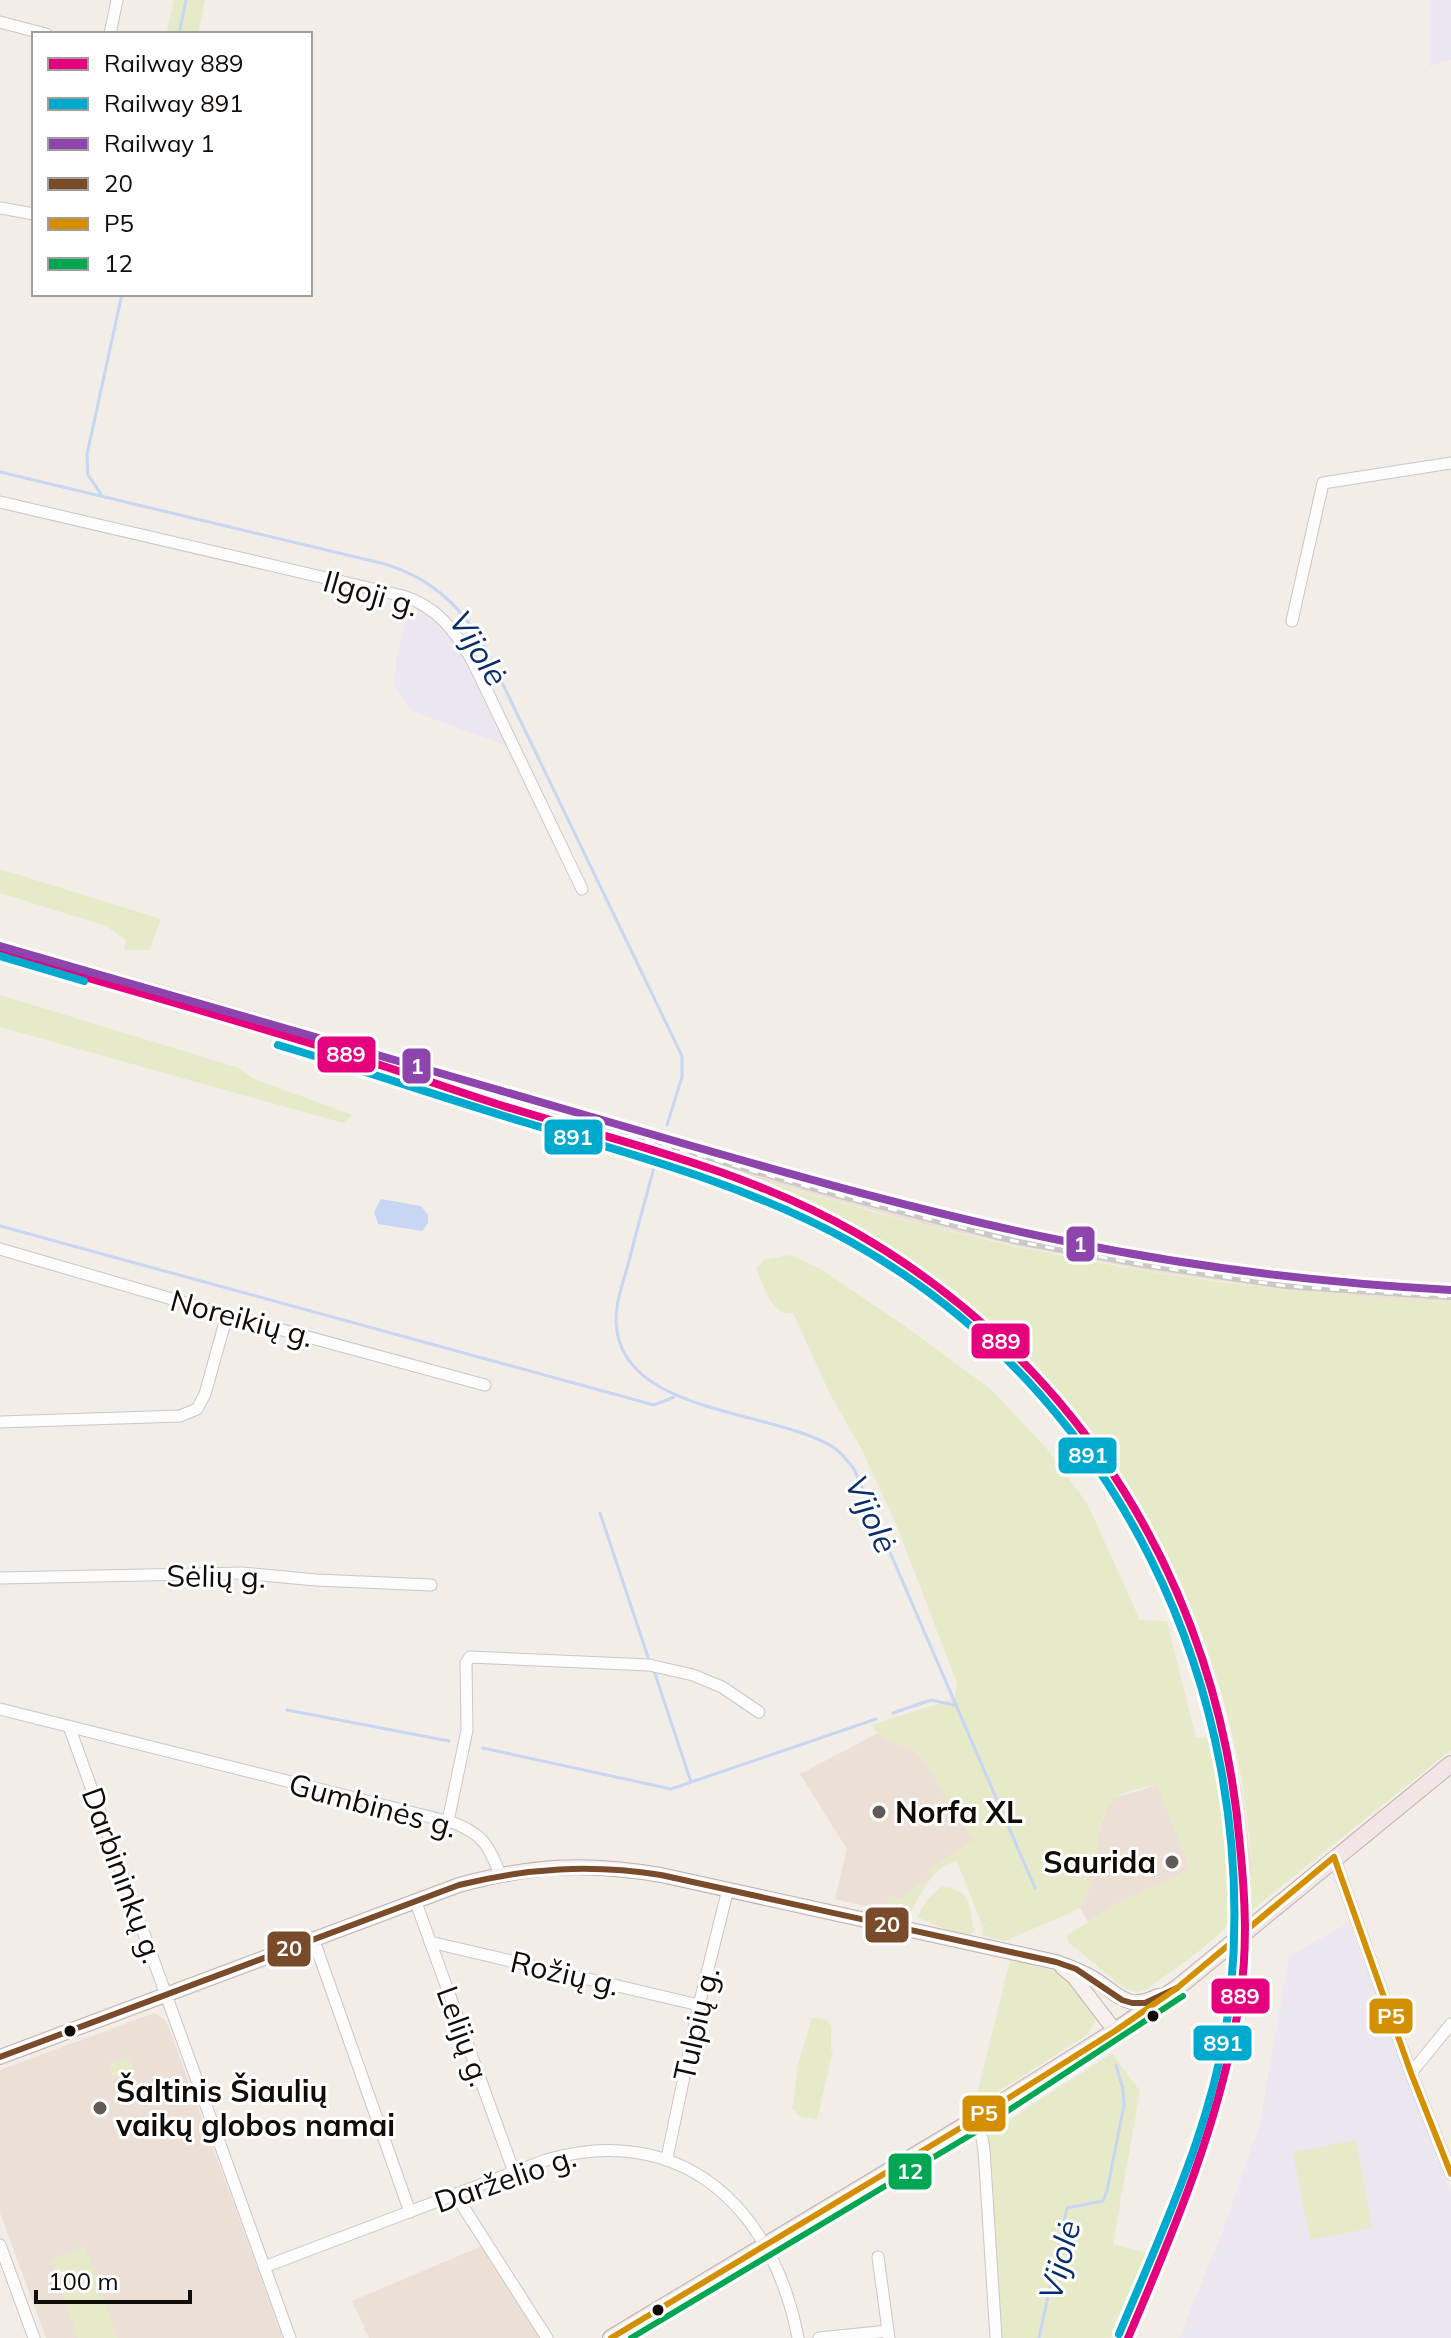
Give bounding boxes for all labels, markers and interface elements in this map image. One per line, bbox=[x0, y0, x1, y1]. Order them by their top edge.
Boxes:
legend bbox=[32, 32, 312, 296]
text: Railway 889 bbox=[104, 48, 244, 78]
text: Railway 891 bbox=[104, 88, 244, 118]
text: Railway 1 bbox=[104, 128, 215, 158]
text: 20 bbox=[104, 168, 133, 198]
text: P5 bbox=[104, 208, 134, 238]
text: 12 bbox=[104, 248, 133, 278]
street label: Ilgoji g. bbox=[319, 561, 423, 625]
water label: Vijolė bbox=[441, 603, 517, 693]
line badge: 889 bbox=[316, 1035, 377, 1074]
text: 889 bbox=[326, 1040, 366, 1068]
line badge: 1 bbox=[401, 1047, 432, 1085]
text: 1 bbox=[410, 1052, 424, 1080]
line badge: 891 bbox=[543, 1118, 604, 1156]
text: 891 bbox=[553, 1123, 593, 1151]
line badge: 1 bbox=[1065, 1225, 1096, 1263]
text: 1 bbox=[1073, 1230, 1087, 1258]
street label: Noreikių g. bbox=[166, 1281, 318, 1355]
line badge: 889 bbox=[970, 1322, 1031, 1360]
text: 889 bbox=[981, 1327, 1021, 1355]
line badge: 891 bbox=[1057, 1436, 1118, 1475]
text: 891 bbox=[1068, 1441, 1108, 1469]
water label: Vijolė bbox=[837, 1469, 907, 1559]
street label: Sėlių g. bbox=[166, 1556, 266, 1596]
street label: Gumbinės g. bbox=[285, 1764, 461, 1846]
street label: Darbininkų g. bbox=[74, 1782, 172, 1968]
place label: Norfa XL bbox=[895, 1793, 1023, 1831]
marker: Norfa XL bbox=[870, 1803, 888, 1821]
place label: Saurida bbox=[1043, 1843, 1156, 1881]
marker: Saurida bbox=[1163, 1853, 1181, 1871]
line badge: 20 bbox=[864, 1906, 910, 1944]
text: 20 bbox=[874, 1910, 900, 1938]
line badge: 20 bbox=[266, 1930, 312, 1968]
text: 20 bbox=[276, 1934, 302, 1962]
street label: Rožių g. bbox=[507, 1942, 623, 2004]
street label: Tulpių g. bbox=[664, 1963, 728, 2085]
line badge: 889 bbox=[1210, 1977, 1271, 2015]
street label: Lelijų g. bbox=[428, 1981, 500, 2091]
text: 889 bbox=[1220, 1982, 1260, 2010]
line badge: P5 bbox=[1368, 1997, 1414, 2035]
text: P5 bbox=[1377, 2002, 1405, 2030]
unlabelled marker bbox=[1145, 2008, 1161, 2024]
unlabelled marker bbox=[62, 2023, 78, 2039]
line badge: 891 bbox=[1192, 2024, 1253, 2062]
text: 891 bbox=[1203, 2029, 1243, 2057]
place label: Šaltinis Šiaulių vaikų globos namai bbox=[115, 2072, 395, 2144]
line badge: P5 bbox=[961, 2094, 1007, 2133]
marker: Šaltinis Šiaulių vaikų globos namai bbox=[91, 2099, 109, 2117]
text: P5 bbox=[970, 2099, 998, 2127]
street label: Darželio g. bbox=[429, 2137, 581, 2221]
line badge: 12 bbox=[887, 2152, 933, 2191]
text: 12 bbox=[897, 2157, 923, 2185]
water label: Vijolė bbox=[1029, 2216, 1089, 2304]
scale bar bbox=[36, 2254, 190, 2304]
text: 100 m bbox=[48, 2266, 119, 2296]
unlabelled marker bbox=[650, 2302, 666, 2318]

